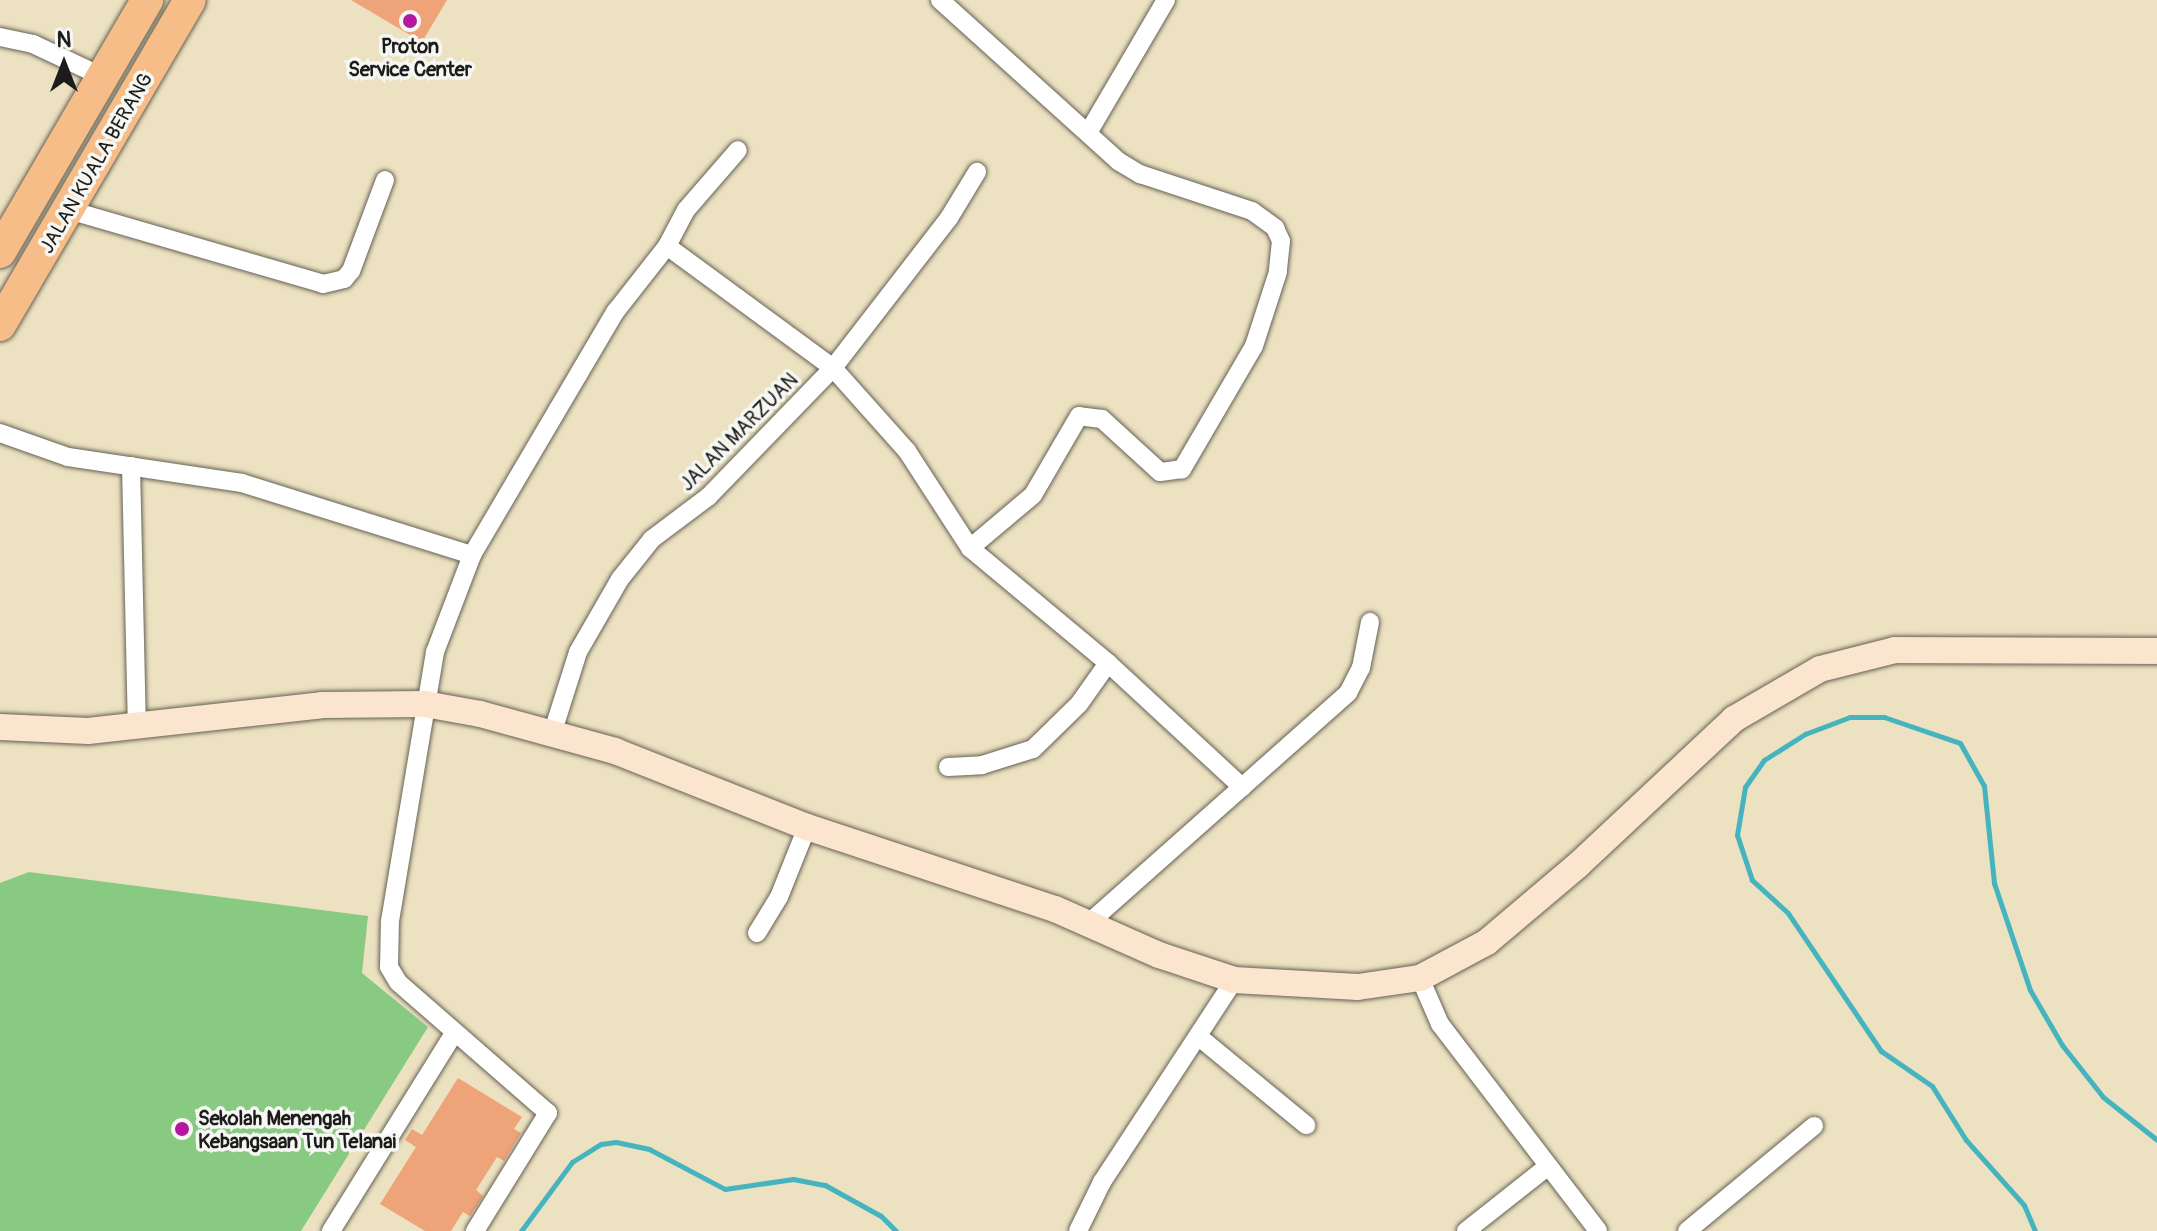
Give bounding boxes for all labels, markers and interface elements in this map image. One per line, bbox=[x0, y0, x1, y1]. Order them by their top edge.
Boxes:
marker: Proton Service Center bbox=[401, 12, 419, 30]
north arrow bbox=[24, 24, 104, 104]
text: N bbox=[57, 26, 71, 54]
place label: Proton Service Center bbox=[348, 34, 472, 81]
street label: JALAN KUALA BERANG bbox=[34, 68, 158, 258]
street label: JALAN MARZUAN bbox=[675, 368, 803, 496]
place label: Sekolah Menengah Kebangsaan Tun Telanai bbox=[198, 1106, 396, 1153]
marker: Sekolah Menengah Kebangsaan Tun Telanai bbox=[173, 1120, 191, 1138]

